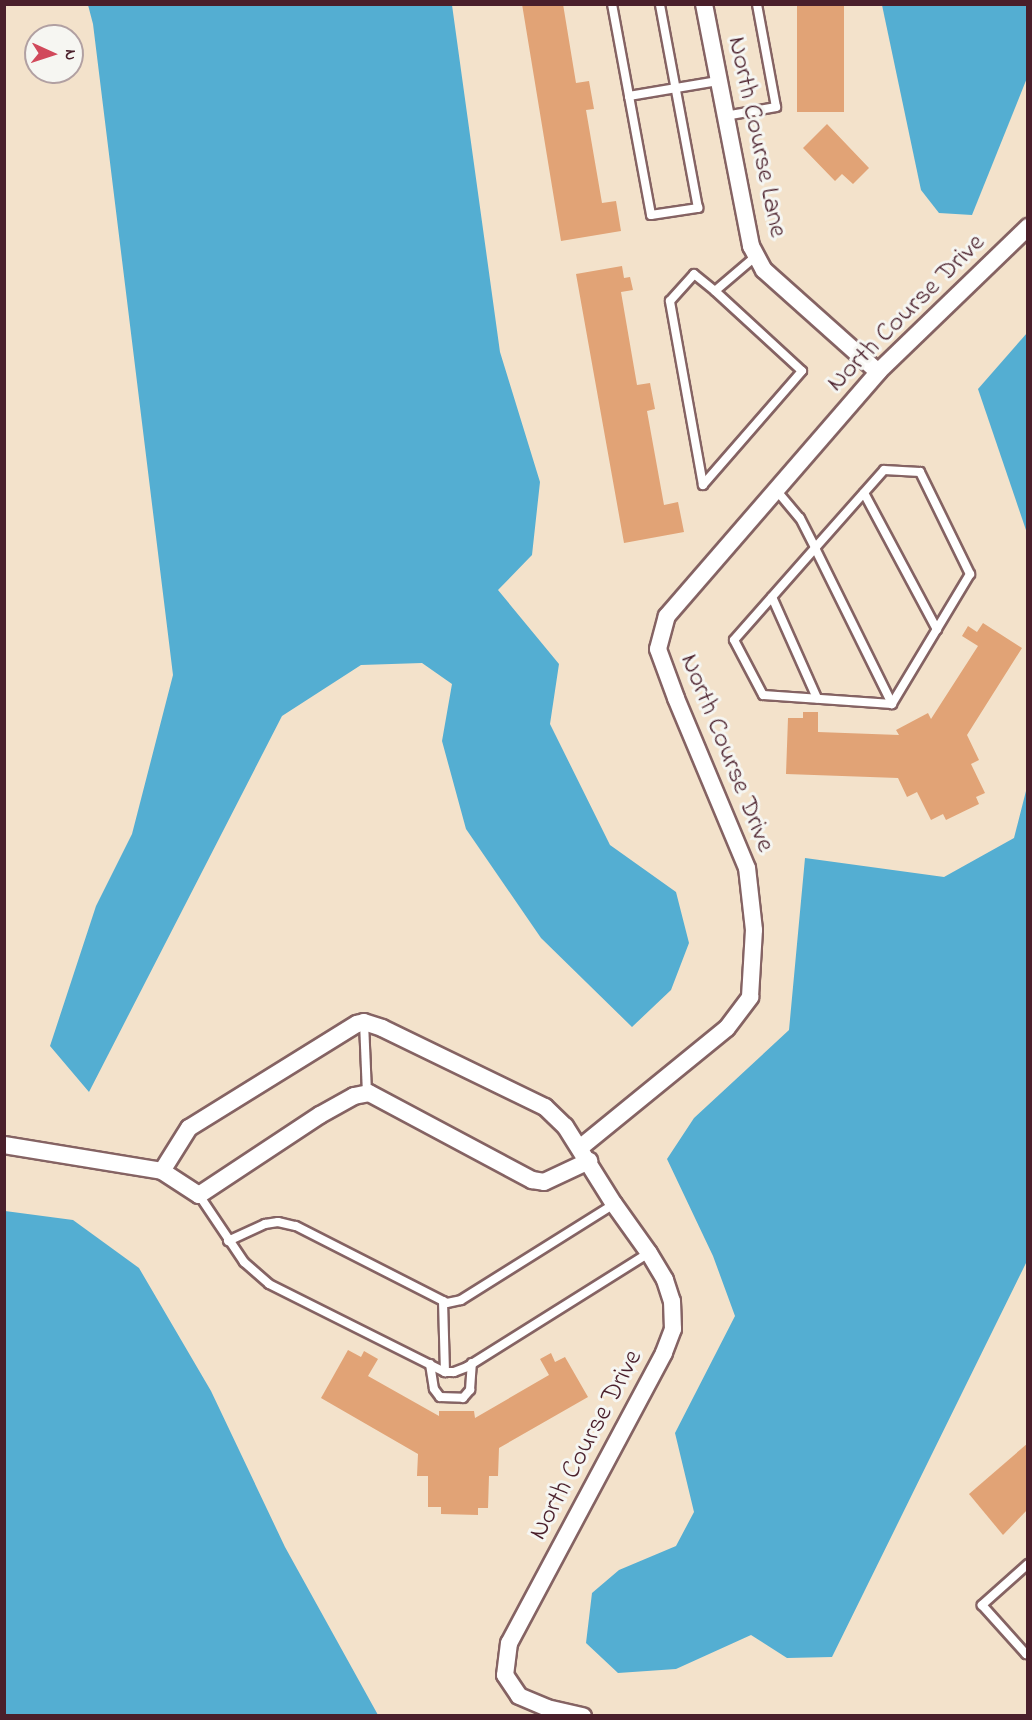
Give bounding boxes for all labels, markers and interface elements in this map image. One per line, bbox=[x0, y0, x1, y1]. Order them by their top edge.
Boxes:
north arrow bbox=[24, 24, 84, 84]
street label: North Course Lane bbox=[720, 34, 794, 240]
text: N bbox=[58, 49, 82, 61]
street label: North Course Drive bbox=[820, 227, 992, 399]
street label: North Course Drive bbox=[672, 649, 782, 857]
street label: North Course Drive bbox=[522, 1344, 650, 1546]

